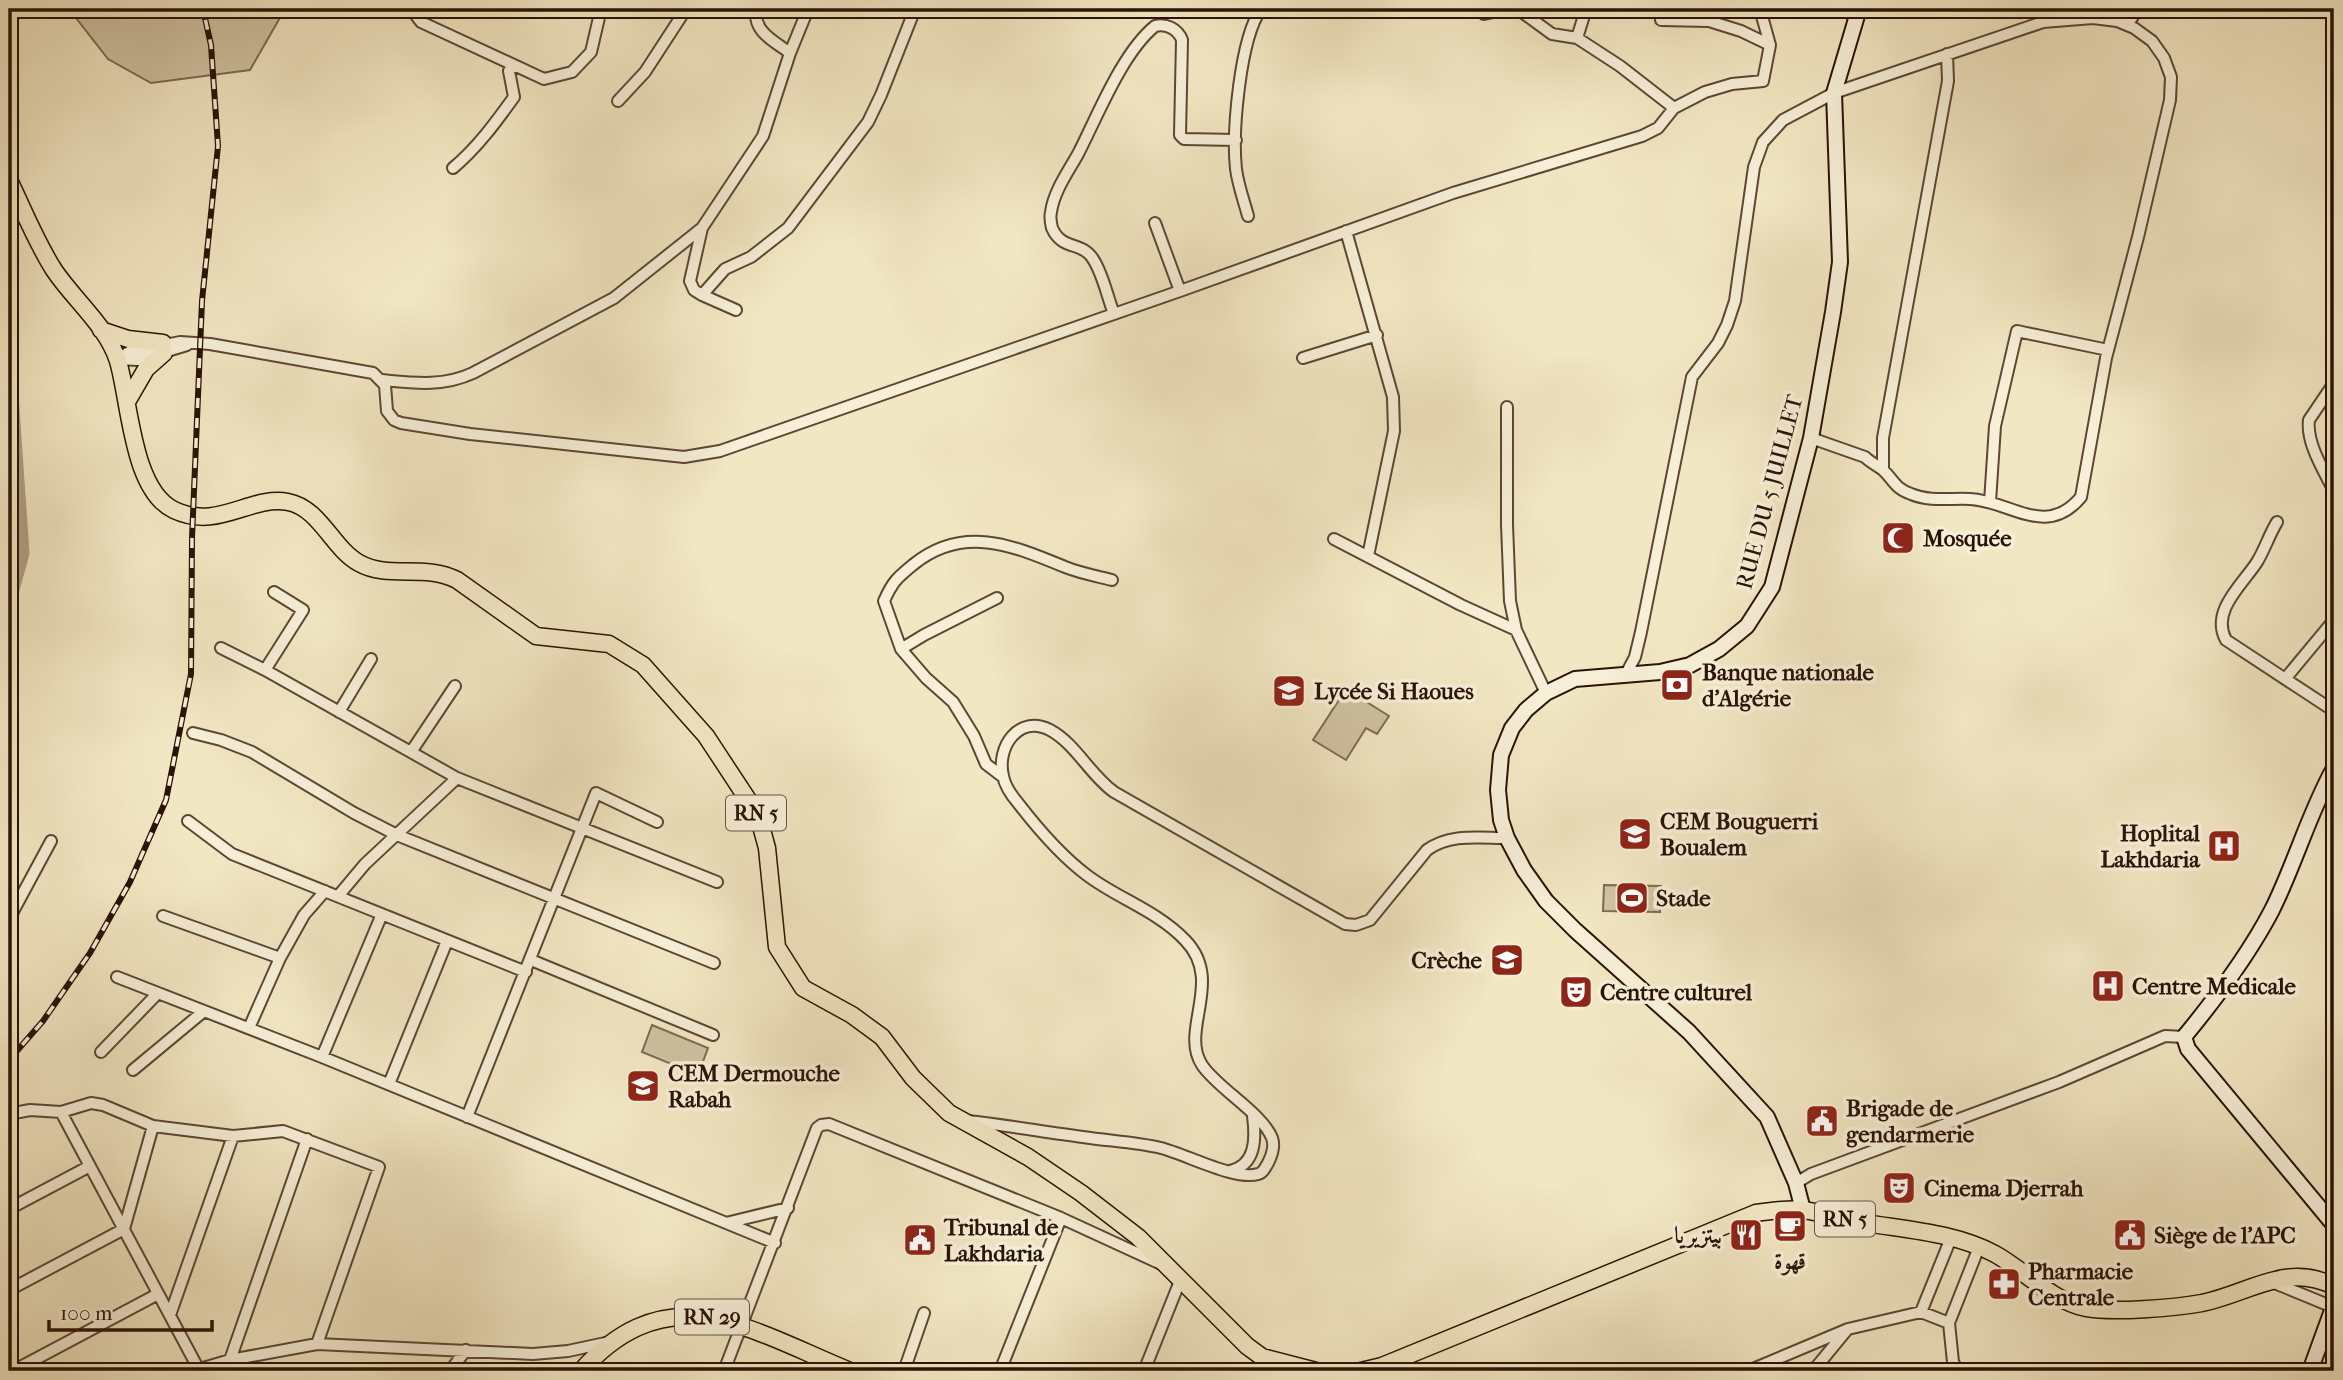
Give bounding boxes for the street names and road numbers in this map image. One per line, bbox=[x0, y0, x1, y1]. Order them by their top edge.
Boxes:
street label: RUE DU 5 JUILLET bbox=[1731, 391, 1809, 592]
road number: RN 5 bbox=[726, 796, 786, 830]
road number: RN 5 bbox=[1815, 1202, 1875, 1236]
road number: RN 29 bbox=[675, 1300, 749, 1334]

